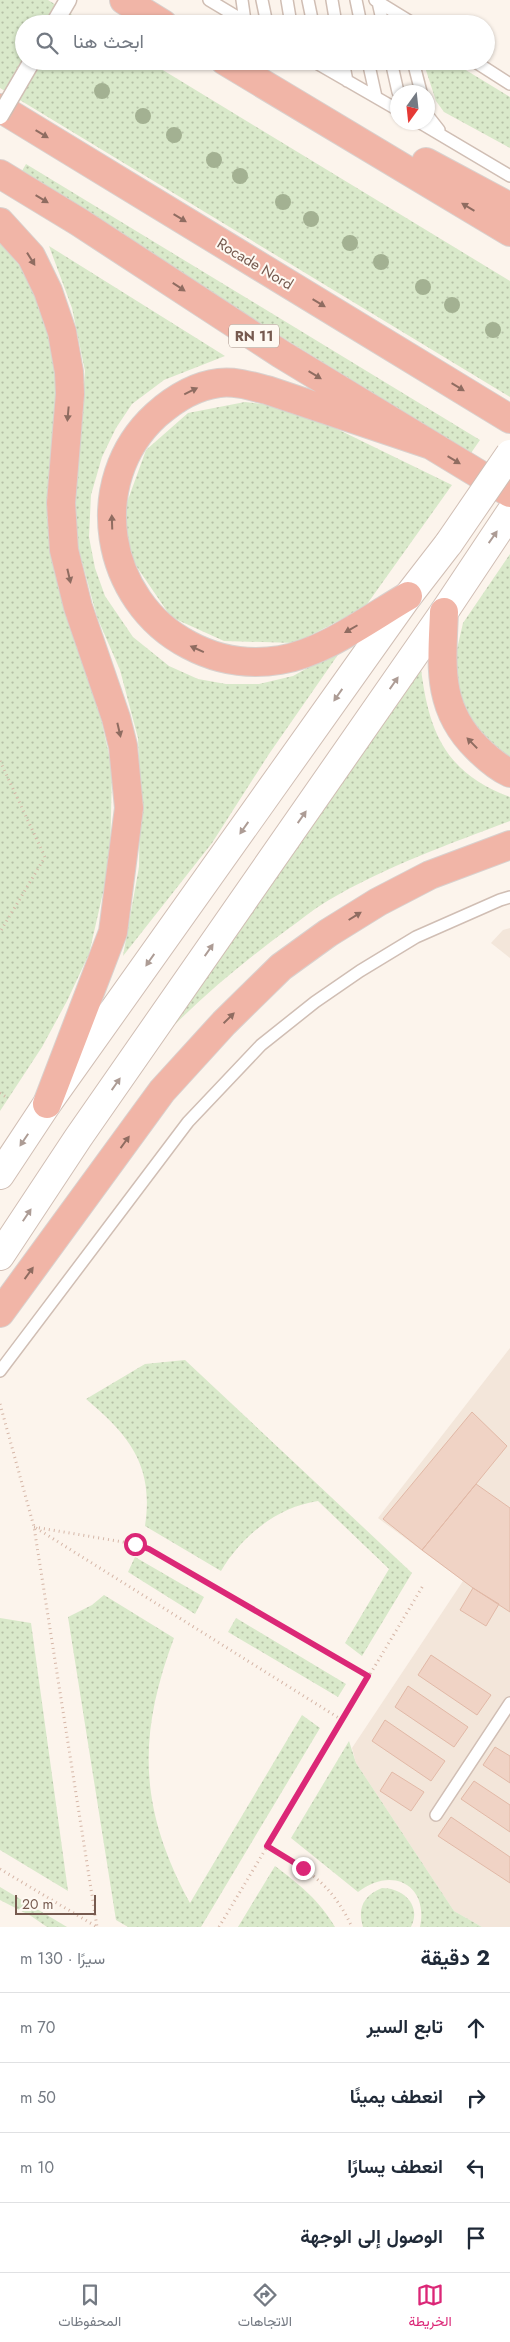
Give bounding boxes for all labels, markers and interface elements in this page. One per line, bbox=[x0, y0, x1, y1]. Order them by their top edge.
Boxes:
search box bbox=[15, 15, 495, 70]
text: ابحث هنا bbox=[73, 28, 144, 55]
icon: search bbox=[33, 29, 61, 57]
north arrow bbox=[390, 85, 435, 130]
one-way arrow bbox=[35, 129, 48, 138]
one-way arrow bbox=[35, 195, 48, 204]
one-way arrow bbox=[462, 203, 475, 212]
one-way arrow bbox=[174, 214, 187, 223]
street label: Rocade Nord bbox=[213, 233, 297, 295]
one-way arrow bbox=[26, 252, 36, 266]
one-way arrow bbox=[172, 282, 186, 291]
one-way arrow bbox=[313, 298, 326, 307]
road number: RN 11 bbox=[229, 324, 279, 348]
one-way arrow bbox=[309, 370, 322, 379]
one-way arrow bbox=[451, 383, 464, 392]
one-way arrow bbox=[184, 387, 198, 395]
one-way arrow bbox=[64, 406, 72, 422]
one-way arrow bbox=[448, 455, 461, 464]
one-way arrow bbox=[107, 514, 115, 530]
one-way arrow bbox=[488, 531, 498, 544]
one-way arrow bbox=[65, 568, 73, 583]
one-way arrow bbox=[344, 625, 358, 633]
one-way arrow bbox=[190, 645, 205, 654]
one-way arrow bbox=[389, 677, 399, 690]
one-way arrow bbox=[333, 688, 343, 702]
one-way arrow bbox=[115, 723, 123, 738]
one-way arrow bbox=[466, 737, 478, 749]
one-way arrow bbox=[297, 810, 307, 824]
one-way arrow bbox=[239, 821, 249, 835]
one-way arrow bbox=[348, 911, 361, 920]
one-way arrow bbox=[204, 943, 214, 957]
one-way arrow bbox=[145, 953, 155, 967]
one-way arrow bbox=[223, 1012, 235, 1024]
one-way arrow bbox=[111, 1077, 121, 1090]
one-way arrow bbox=[19, 1133, 28, 1146]
one-way arrow bbox=[120, 1135, 130, 1149]
one-way arrow bbox=[22, 1208, 32, 1222]
one-way arrow bbox=[24, 1266, 34, 1280]
route start bbox=[124, 1533, 147, 1556]
route end bbox=[292, 1857, 315, 1880]
scale bar bbox=[15, 1892, 96, 1915]
text: 20 m bbox=[22, 1894, 54, 1914]
text: 2 دقيقة bbox=[420, 1943, 490, 1973]
text: سيرًا · 130 m bbox=[20, 1947, 105, 1970]
text: تابع السير bbox=[366, 2013, 443, 2040]
icon: ahead bbox=[462, 2014, 490, 2042]
text: 70 m bbox=[20, 2016, 55, 2039]
text: انعطف يمينًا bbox=[350, 2083, 443, 2110]
icon: right bbox=[462, 2084, 490, 2112]
text: 50 m bbox=[20, 2086, 56, 2109]
text: انعطف يسارًا bbox=[347, 2153, 443, 2180]
icon: left bbox=[462, 2154, 490, 2182]
text: 10 m bbox=[20, 2156, 54, 2179]
text: الوصول إلى الوجهة bbox=[300, 2223, 443, 2250]
icon: arrive bbox=[462, 2224, 490, 2252]
tab: المحفوظات bbox=[58, 2281, 121, 2334]
tab: الاتجاهات bbox=[238, 2281, 292, 2334]
tab: الخريطة bbox=[408, 2281, 452, 2334]

